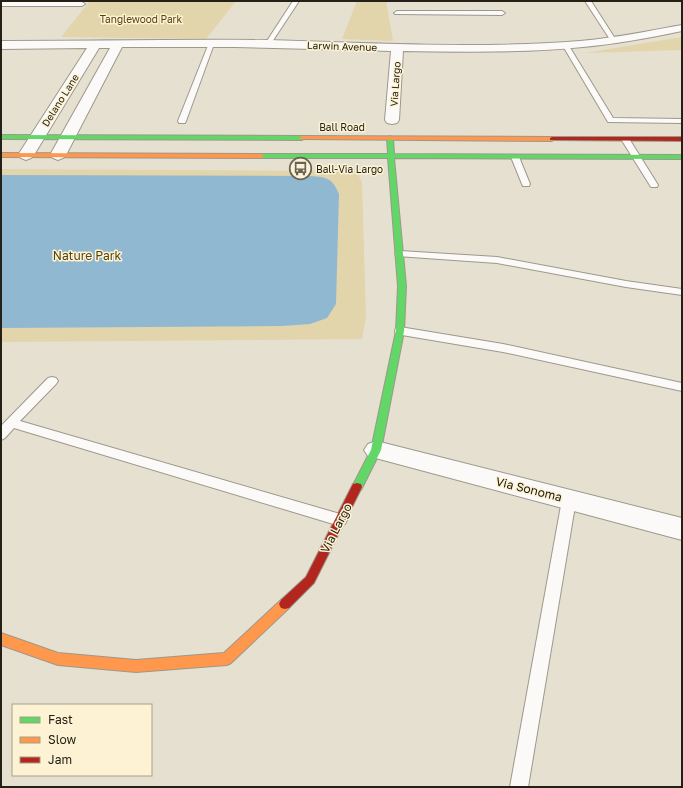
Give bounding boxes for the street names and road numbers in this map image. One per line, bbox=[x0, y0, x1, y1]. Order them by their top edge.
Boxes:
street label: Larwin Avenue bbox=[307, 39, 378, 53]
street label: Via Largo bbox=[387, 61, 403, 107]
street label: Delano Lane bbox=[39, 71, 81, 128]
street label: Ball Road bbox=[319, 121, 365, 133]
street label: Via Sonoma bbox=[494, 474, 564, 504]
street label: Via Largo bbox=[317, 501, 355, 555]

